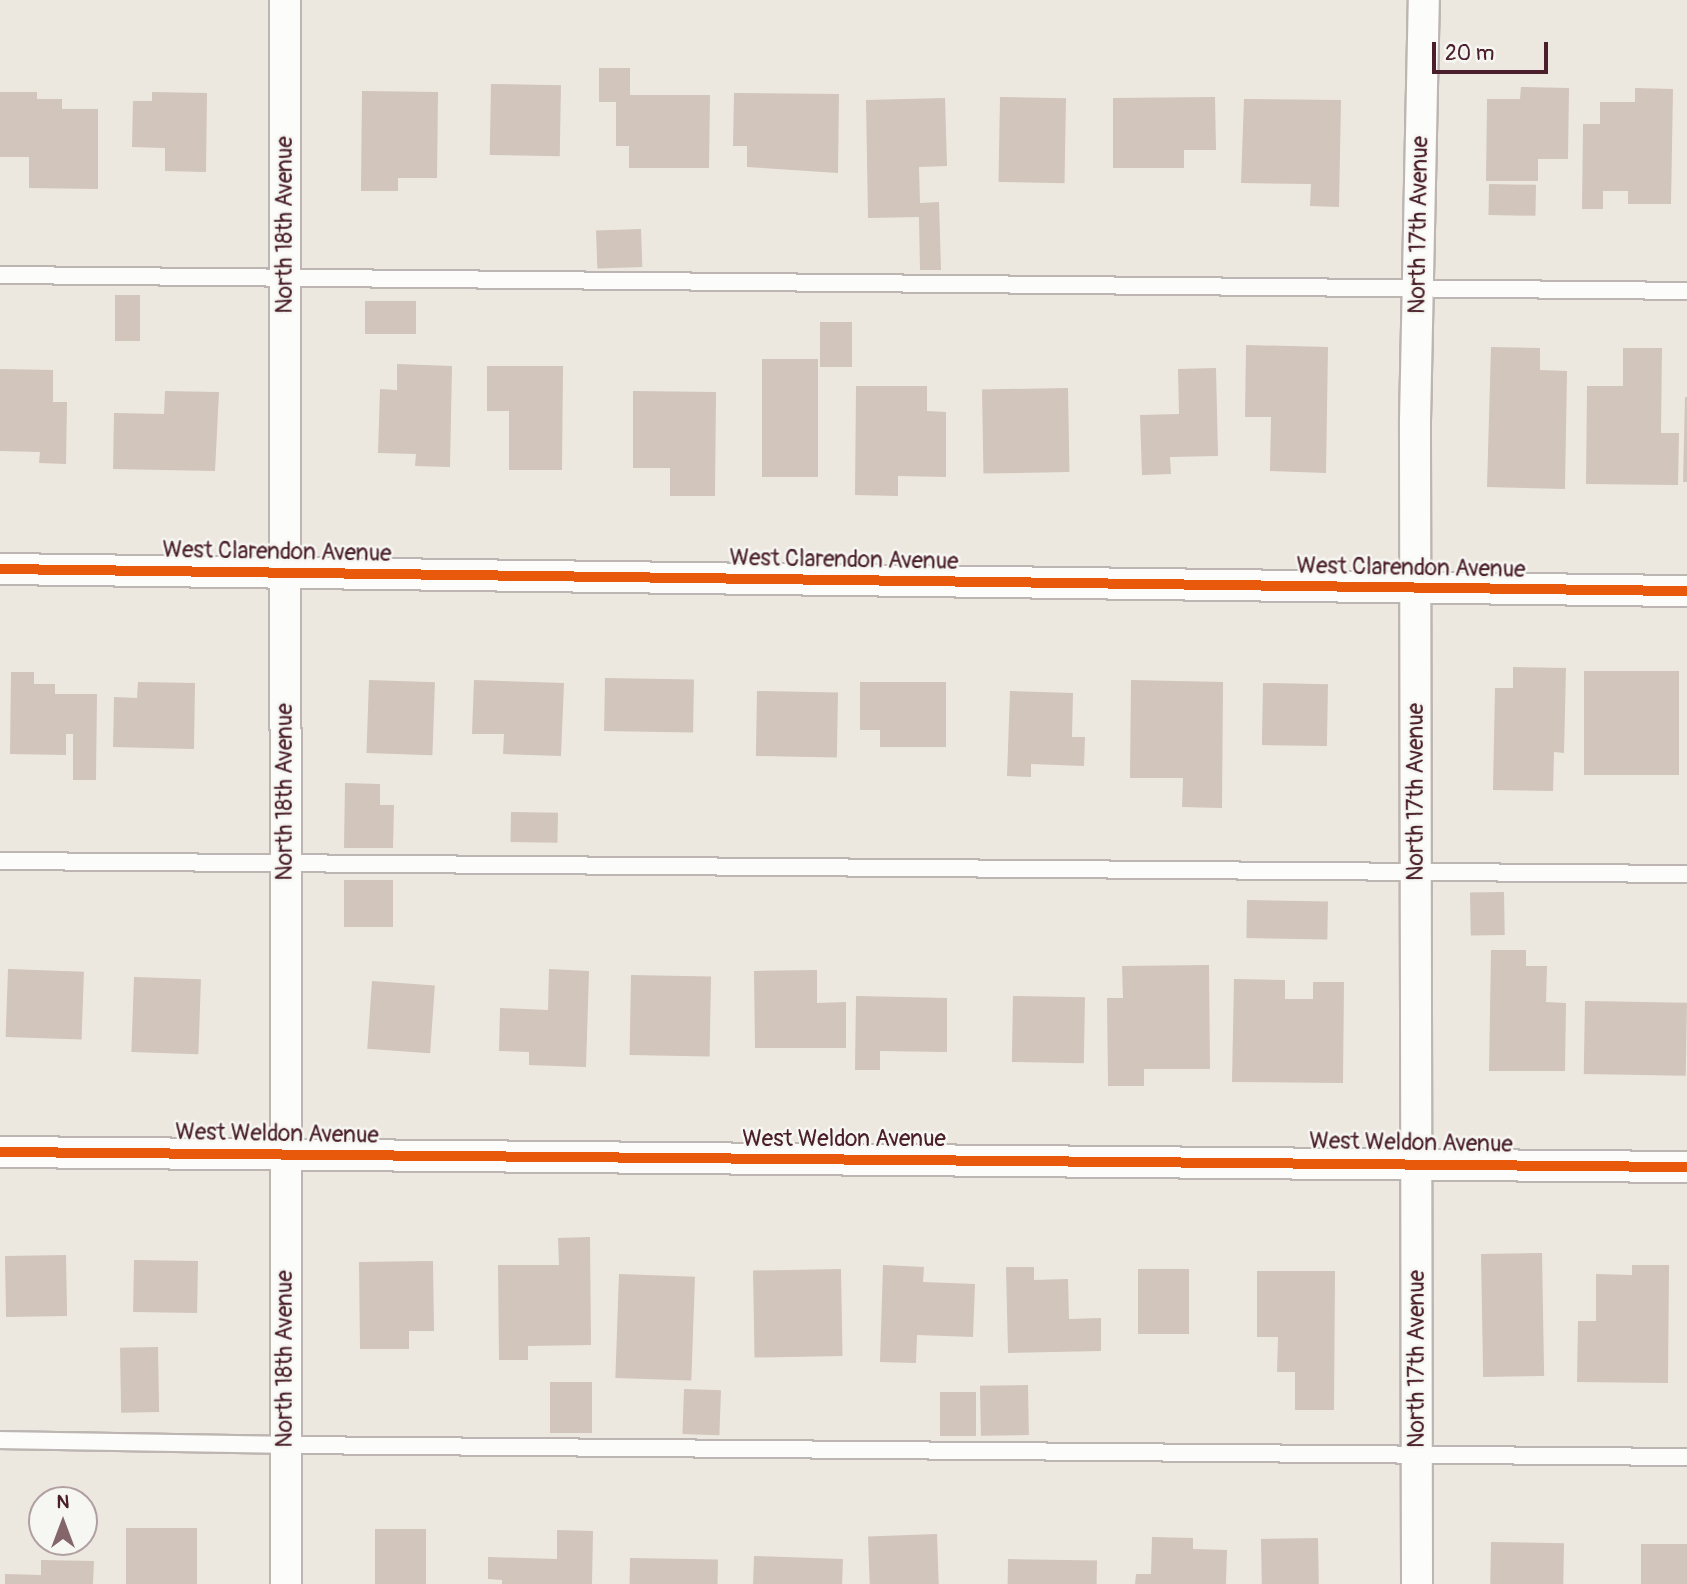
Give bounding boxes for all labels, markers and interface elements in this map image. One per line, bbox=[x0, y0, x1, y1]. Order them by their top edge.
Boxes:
scale bar bbox=[1435, 28, 1550, 72]
text: 20 m bbox=[1445, 40, 1494, 67]
street label: North 18th Avenue bbox=[271, 136, 299, 314]
street label: North 17th Avenue bbox=[1404, 136, 1434, 314]
street label: West Clarendon Avenue bbox=[162, 536, 392, 568]
street label: West Clarendon Avenue bbox=[729, 544, 959, 576]
street label: West Clarendon Avenue bbox=[1296, 552, 1526, 584]
street label: North 18th Avenue bbox=[271, 703, 299, 881]
street label: North 17th Avenue bbox=[1402, 703, 1430, 881]
street label: West Weldon Avenue bbox=[175, 1118, 379, 1150]
street label: West Weldon Avenue bbox=[742, 1125, 946, 1153]
street label: West Weldon Avenue bbox=[1309, 1127, 1513, 1159]
street label: North 18th Avenue bbox=[271, 1270, 299, 1448]
street label: North 17th Avenue bbox=[1403, 1270, 1431, 1448]
north arrow bbox=[28, 1486, 98, 1556]
text: N bbox=[57, 1490, 69, 1514]

